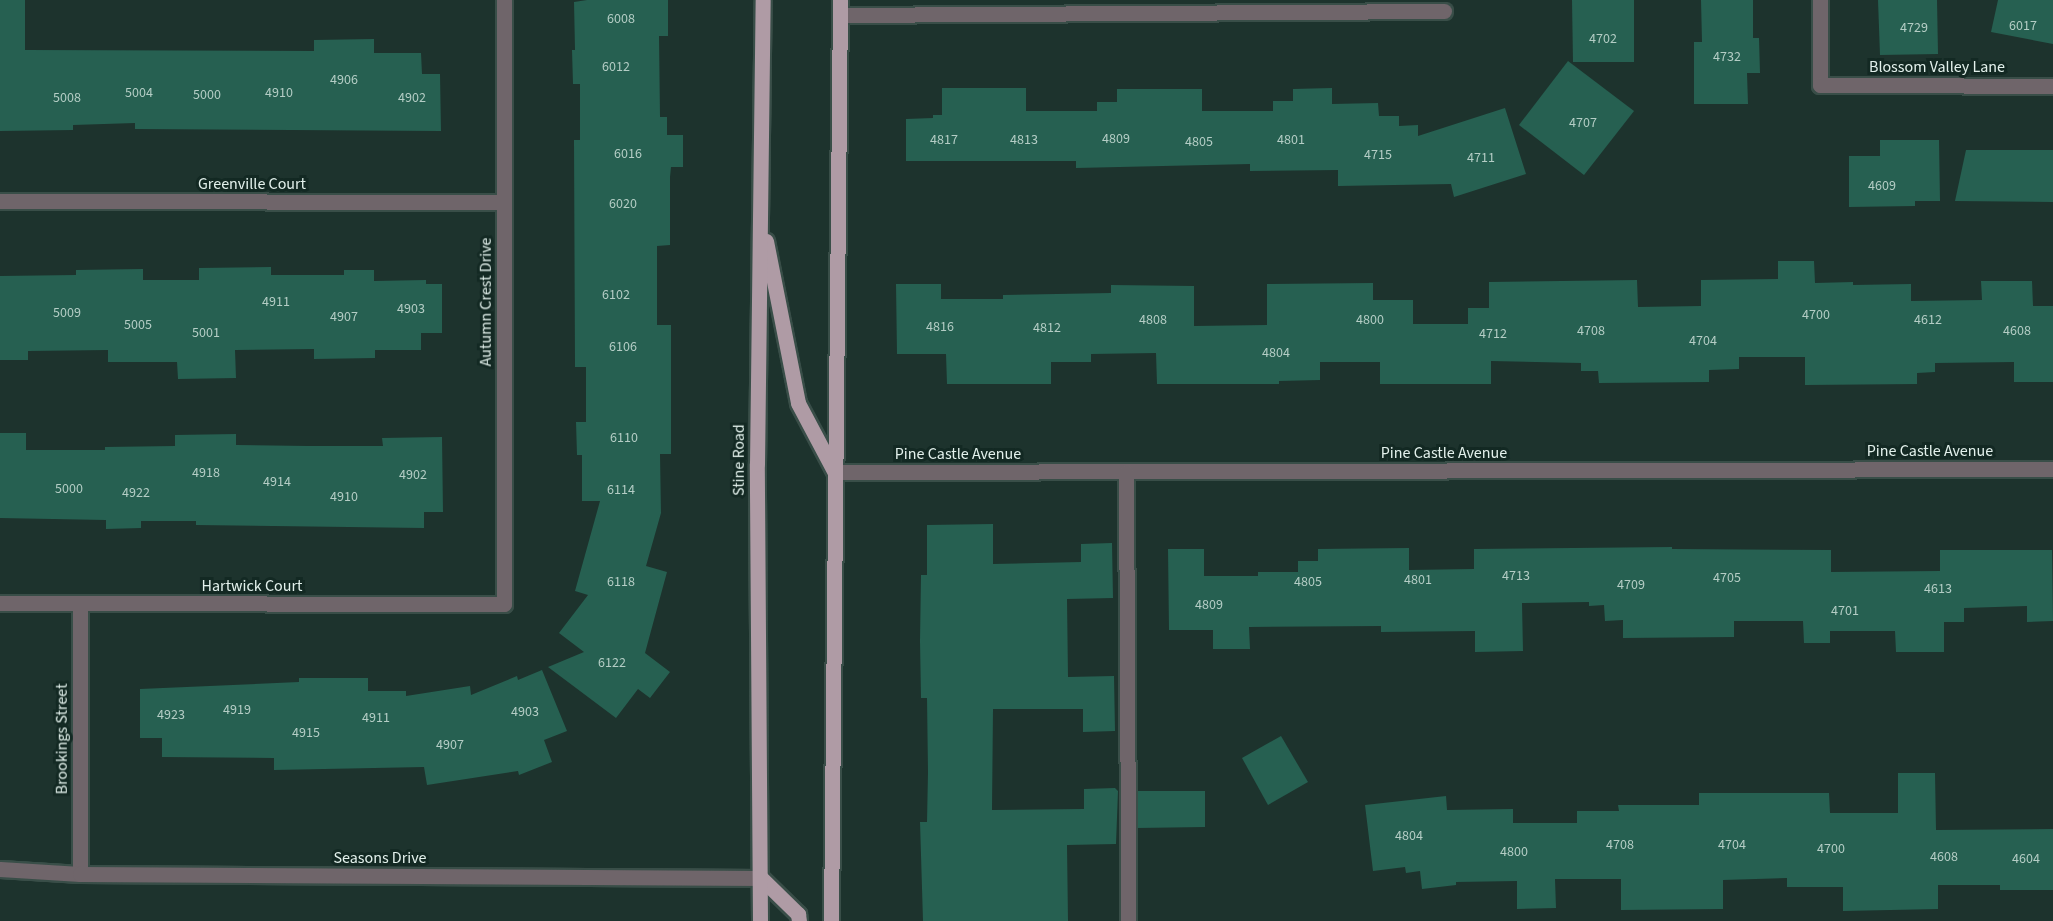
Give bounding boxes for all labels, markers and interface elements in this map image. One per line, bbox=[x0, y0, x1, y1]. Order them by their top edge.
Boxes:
house number: 6008 bbox=[607, 11, 635, 27]
house number: 6017 bbox=[2009, 18, 2037, 34]
house number: 4729 bbox=[1900, 20, 1928, 36]
house number: 4702 bbox=[1589, 31, 1617, 47]
house number: 4732 bbox=[1713, 49, 1741, 65]
street label: Blossom Valley Lane bbox=[1869, 57, 2005, 77]
house number: 6012 bbox=[602, 59, 630, 75]
house number: 4906 bbox=[330, 72, 358, 88]
house number: 5004 bbox=[125, 85, 153, 101]
house number: 4910 bbox=[265, 85, 293, 101]
house number: 5000 bbox=[193, 87, 221, 103]
house number: 5008 bbox=[53, 90, 81, 106]
house number: 4902 bbox=[398, 90, 426, 106]
house number: 4707 bbox=[1569, 115, 1597, 131]
house number: 4809 bbox=[1102, 131, 1130, 147]
house number: 4817 bbox=[930, 132, 958, 148]
house number: 4813 bbox=[1010, 132, 1038, 148]
house number: 4801 bbox=[1277, 132, 1305, 148]
house number: 4805 bbox=[1185, 134, 1213, 150]
house number: 6016 bbox=[614, 146, 642, 162]
house number: 4715 bbox=[1364, 147, 1392, 163]
house number: 4711 bbox=[1467, 150, 1495, 166]
street label: Greenville Court bbox=[198, 174, 306, 194]
house number: 4609 bbox=[1868, 178, 1896, 194]
house number: 6020 bbox=[609, 196, 637, 212]
street label: Autumn Crest Drive bbox=[476, 238, 496, 366]
house number: 6102 bbox=[602, 287, 630, 303]
house number: 4911 bbox=[262, 294, 290, 310]
house number: 4903 bbox=[397, 301, 425, 317]
house number: 5009 bbox=[53, 305, 81, 321]
house number: 4700 bbox=[1802, 307, 1830, 323]
house number: 4907 bbox=[330, 309, 358, 325]
house number: 4808 bbox=[1139, 312, 1167, 328]
house number: 4800 bbox=[1356, 312, 1384, 328]
house number: 4612 bbox=[1914, 312, 1942, 328]
house number: 5005 bbox=[124, 317, 152, 333]
house number: 4816 bbox=[926, 319, 954, 335]
house number: 4812 bbox=[1033, 320, 1061, 336]
house number: 4708 bbox=[1577, 323, 1605, 339]
house number: 4608 bbox=[2003, 323, 2031, 339]
house number: 5001 bbox=[192, 325, 220, 341]
house number: 4712 bbox=[1479, 326, 1507, 342]
house number: 4704 bbox=[1689, 333, 1717, 349]
house number: 6106 bbox=[609, 339, 637, 355]
house number: 4804 bbox=[1262, 345, 1290, 361]
street label: Stine Road bbox=[729, 424, 749, 496]
house number: 6110 bbox=[610, 430, 638, 446]
street label: Pine Castle Avenue bbox=[1867, 441, 1993, 461]
street label: Pine Castle Avenue bbox=[1381, 443, 1507, 463]
street label: Pine Castle Avenue bbox=[895, 444, 1021, 464]
house number: 4918 bbox=[192, 465, 220, 481]
house number: 4902 bbox=[399, 467, 427, 483]
house number: 4914 bbox=[263, 474, 291, 490]
house number: 5000 bbox=[55, 481, 83, 497]
house number: 6114 bbox=[607, 482, 635, 498]
house number: 4922 bbox=[122, 485, 150, 501]
house number: 4910 bbox=[330, 489, 358, 505]
house number: 4713 bbox=[1502, 568, 1530, 584]
house number: 4705 bbox=[1713, 570, 1741, 586]
house number: 4801 bbox=[1404, 572, 1432, 588]
house number: 6118 bbox=[607, 574, 635, 590]
house number: 4805 bbox=[1294, 574, 1322, 590]
street label: Hartwick Court bbox=[202, 576, 302, 596]
house number: 4709 bbox=[1617, 577, 1645, 593]
house number: 4613 bbox=[1924, 581, 1952, 597]
house number: 4809 bbox=[1195, 597, 1223, 613]
house number: 4701 bbox=[1831, 603, 1859, 619]
house number: 6122 bbox=[598, 655, 626, 671]
street label: Brookings Street bbox=[52, 684, 72, 794]
house number: 4919 bbox=[223, 702, 251, 718]
house number: 4903 bbox=[511, 704, 539, 720]
house number: 4923 bbox=[157, 707, 185, 723]
house number: 4911 bbox=[362, 710, 390, 726]
house number: 4915 bbox=[292, 725, 320, 741]
house number: 4907 bbox=[436, 737, 464, 753]
house number: 4804 bbox=[1395, 828, 1423, 844]
house number: 4708 bbox=[1606, 837, 1634, 853]
house number: 4704 bbox=[1718, 837, 1746, 853]
house number: 4700 bbox=[1817, 841, 1845, 857]
house number: 4800 bbox=[1500, 844, 1528, 860]
street label: Seasons Drive bbox=[333, 848, 427, 868]
house number: 4608 bbox=[1930, 849, 1958, 865]
house number: 4604 bbox=[2012, 851, 2040, 867]

